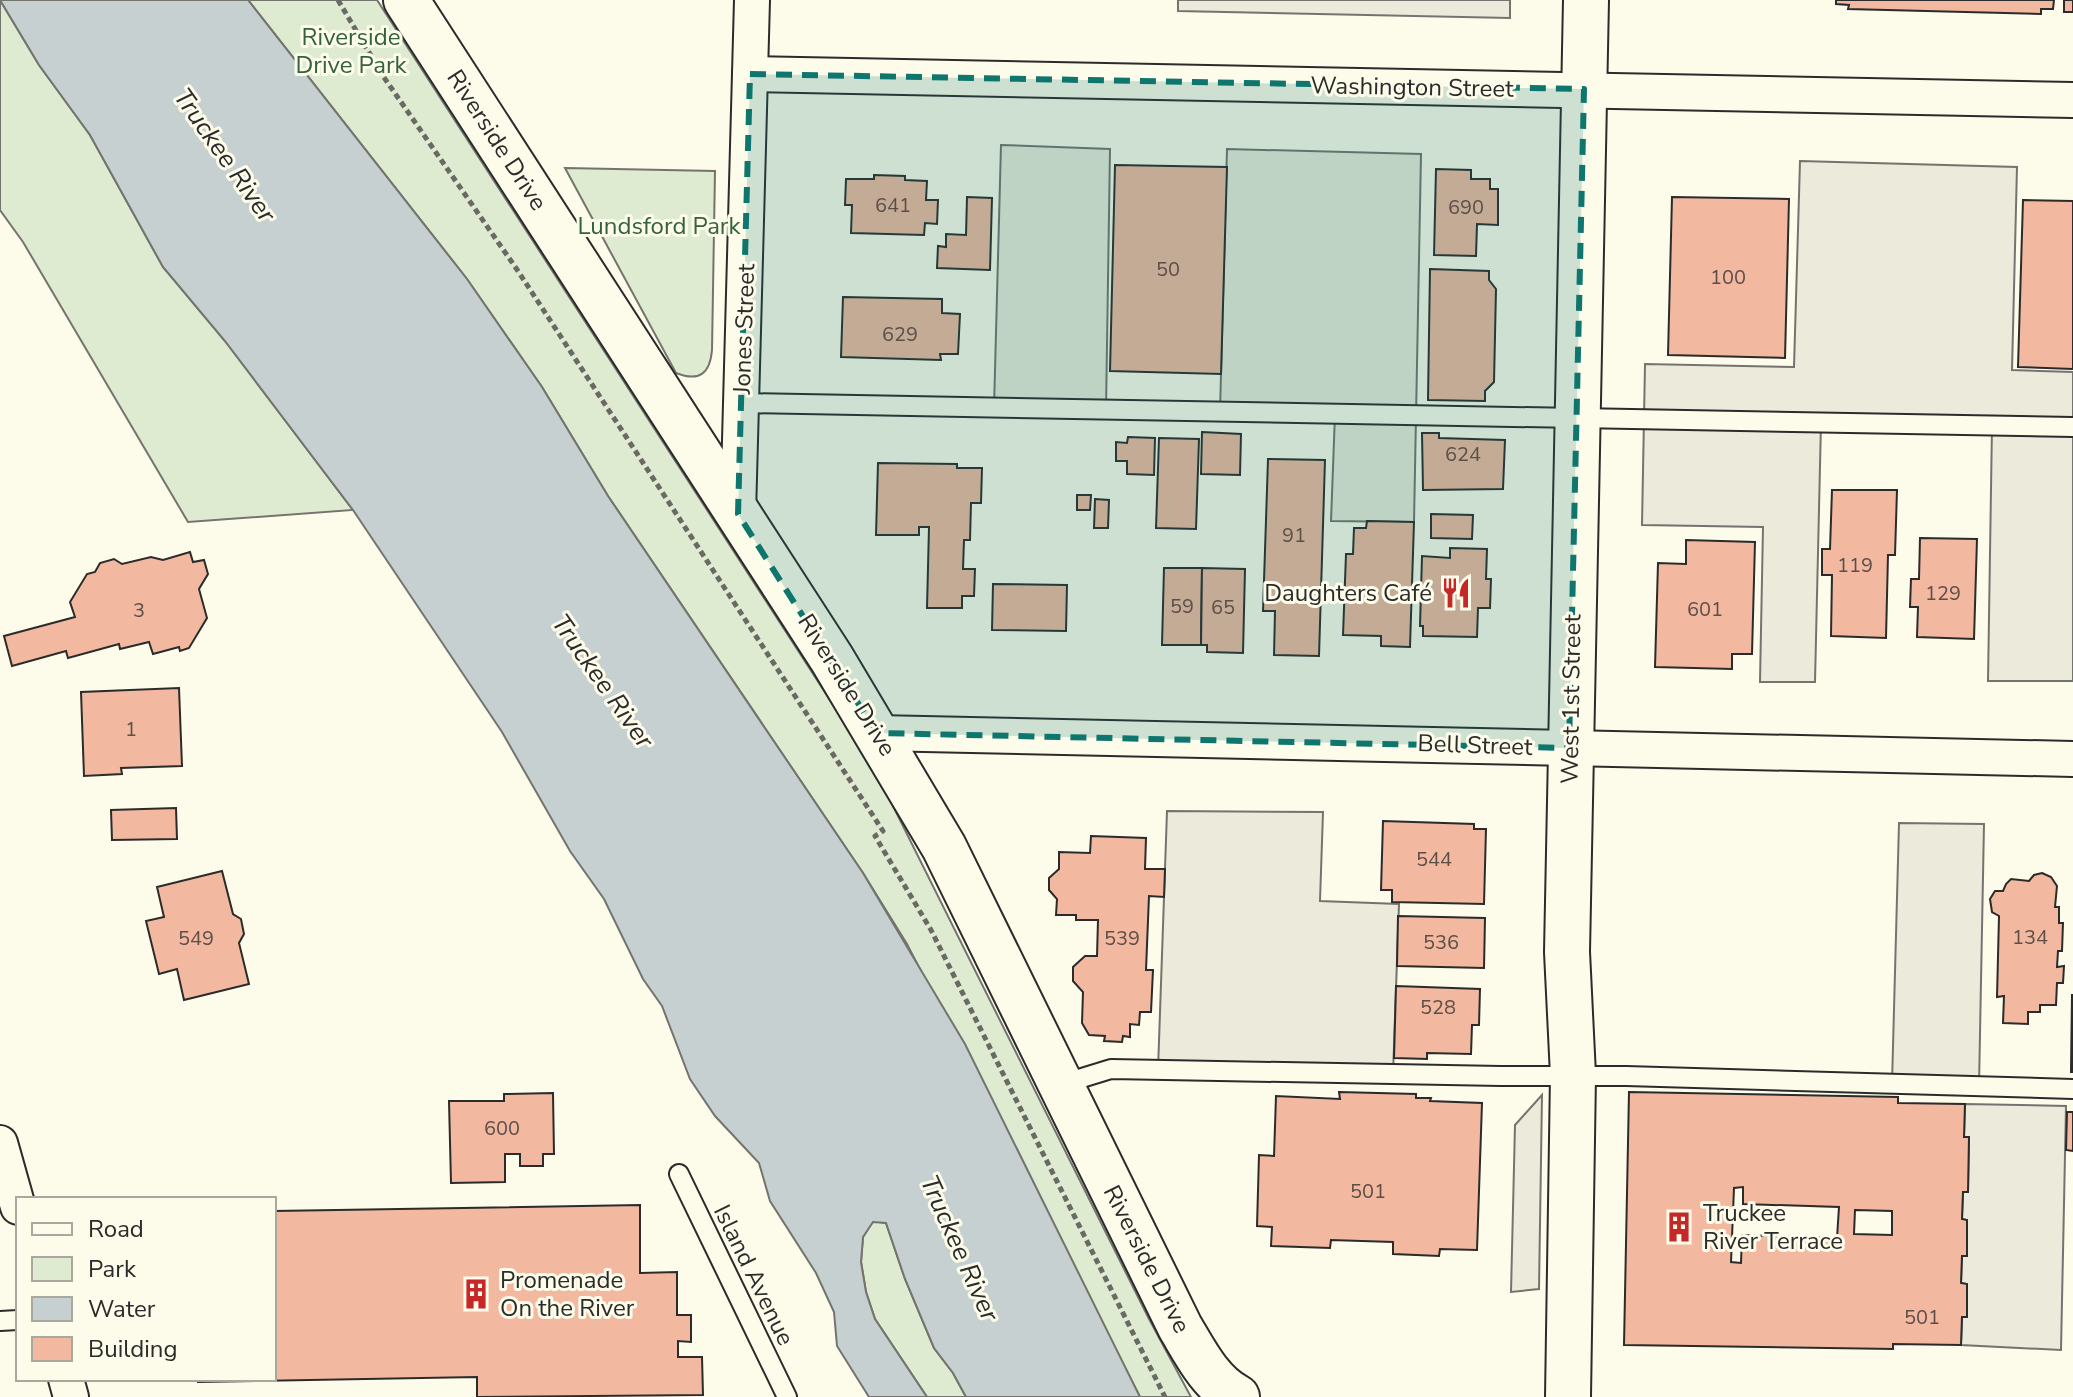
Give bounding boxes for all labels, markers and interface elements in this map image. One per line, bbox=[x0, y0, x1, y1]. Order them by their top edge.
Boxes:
park label: Riverside Drive Park bbox=[295, 21, 408, 81]
street label: Riverside Drive bbox=[439, 63, 555, 217]
street label: Washington Street bbox=[1310, 69, 1514, 105]
water label: Truckee River bbox=[165, 81, 284, 230]
house number: 641 bbox=[875, 192, 911, 219]
house number: 690 bbox=[1448, 194, 1484, 221]
park label: Lundsford Park bbox=[578, 210, 741, 242]
house number: 50 bbox=[1156, 256, 1180, 283]
street label: Jones Street bbox=[726, 263, 762, 396]
house number: 100 bbox=[1710, 264, 1746, 291]
house number: 629 bbox=[882, 321, 918, 348]
house number: 624 bbox=[1445, 441, 1481, 468]
house number: 91 bbox=[1282, 522, 1306, 549]
house number: 119 bbox=[1837, 552, 1873, 579]
restaurant icon: Daughters Café bbox=[1439, 576, 1473, 610]
place label: Daughters Café bbox=[1264, 577, 1432, 609]
house number: 129 bbox=[1925, 580, 1961, 607]
house number: 59 bbox=[1170, 593, 1194, 620]
house number: 65 bbox=[1211, 594, 1235, 621]
house number: 601 bbox=[1687, 596, 1723, 623]
house number: 3 bbox=[133, 597, 145, 624]
water label: Truckee River bbox=[543, 607, 662, 756]
street label: Riverside Drive bbox=[791, 608, 903, 762]
street label: West 1st Street bbox=[1554, 613, 1588, 784]
house number: 1 bbox=[125, 716, 137, 743]
street label: Bell Street bbox=[1417, 727, 1534, 763]
house number: 544 bbox=[1416, 846, 1452, 873]
house number: 134 bbox=[2012, 924, 2048, 951]
house number: 549 bbox=[178, 925, 214, 952]
house number: 539 bbox=[1104, 925, 1140, 952]
house number: 536 bbox=[1423, 929, 1459, 956]
house number: 528 bbox=[1420, 994, 1456, 1021]
house number: 600 bbox=[484, 1115, 520, 1142]
water label: Truckee River bbox=[912, 1170, 1008, 1327]
house number: 501 bbox=[1350, 1178, 1386, 1205]
street label: Riverside Drive bbox=[1096, 1180, 1198, 1338]
legend bbox=[16, 1197, 276, 1381]
place label: Truckee River Terrace bbox=[1703, 1197, 1843, 1257]
street label: Island Avenue bbox=[706, 1199, 802, 1351]
building icon: Truckee River Terrace bbox=[1662, 1210, 1696, 1244]
text: Road bbox=[88, 1213, 144, 1245]
text: Park bbox=[88, 1253, 137, 1285]
place label: Promenade On the River bbox=[500, 1264, 635, 1324]
building icon: Promenade On the River bbox=[459, 1277, 493, 1311]
text: Water bbox=[88, 1293, 156, 1325]
house number: 501 bbox=[1904, 1304, 1940, 1331]
text: Building bbox=[88, 1333, 178, 1365]

